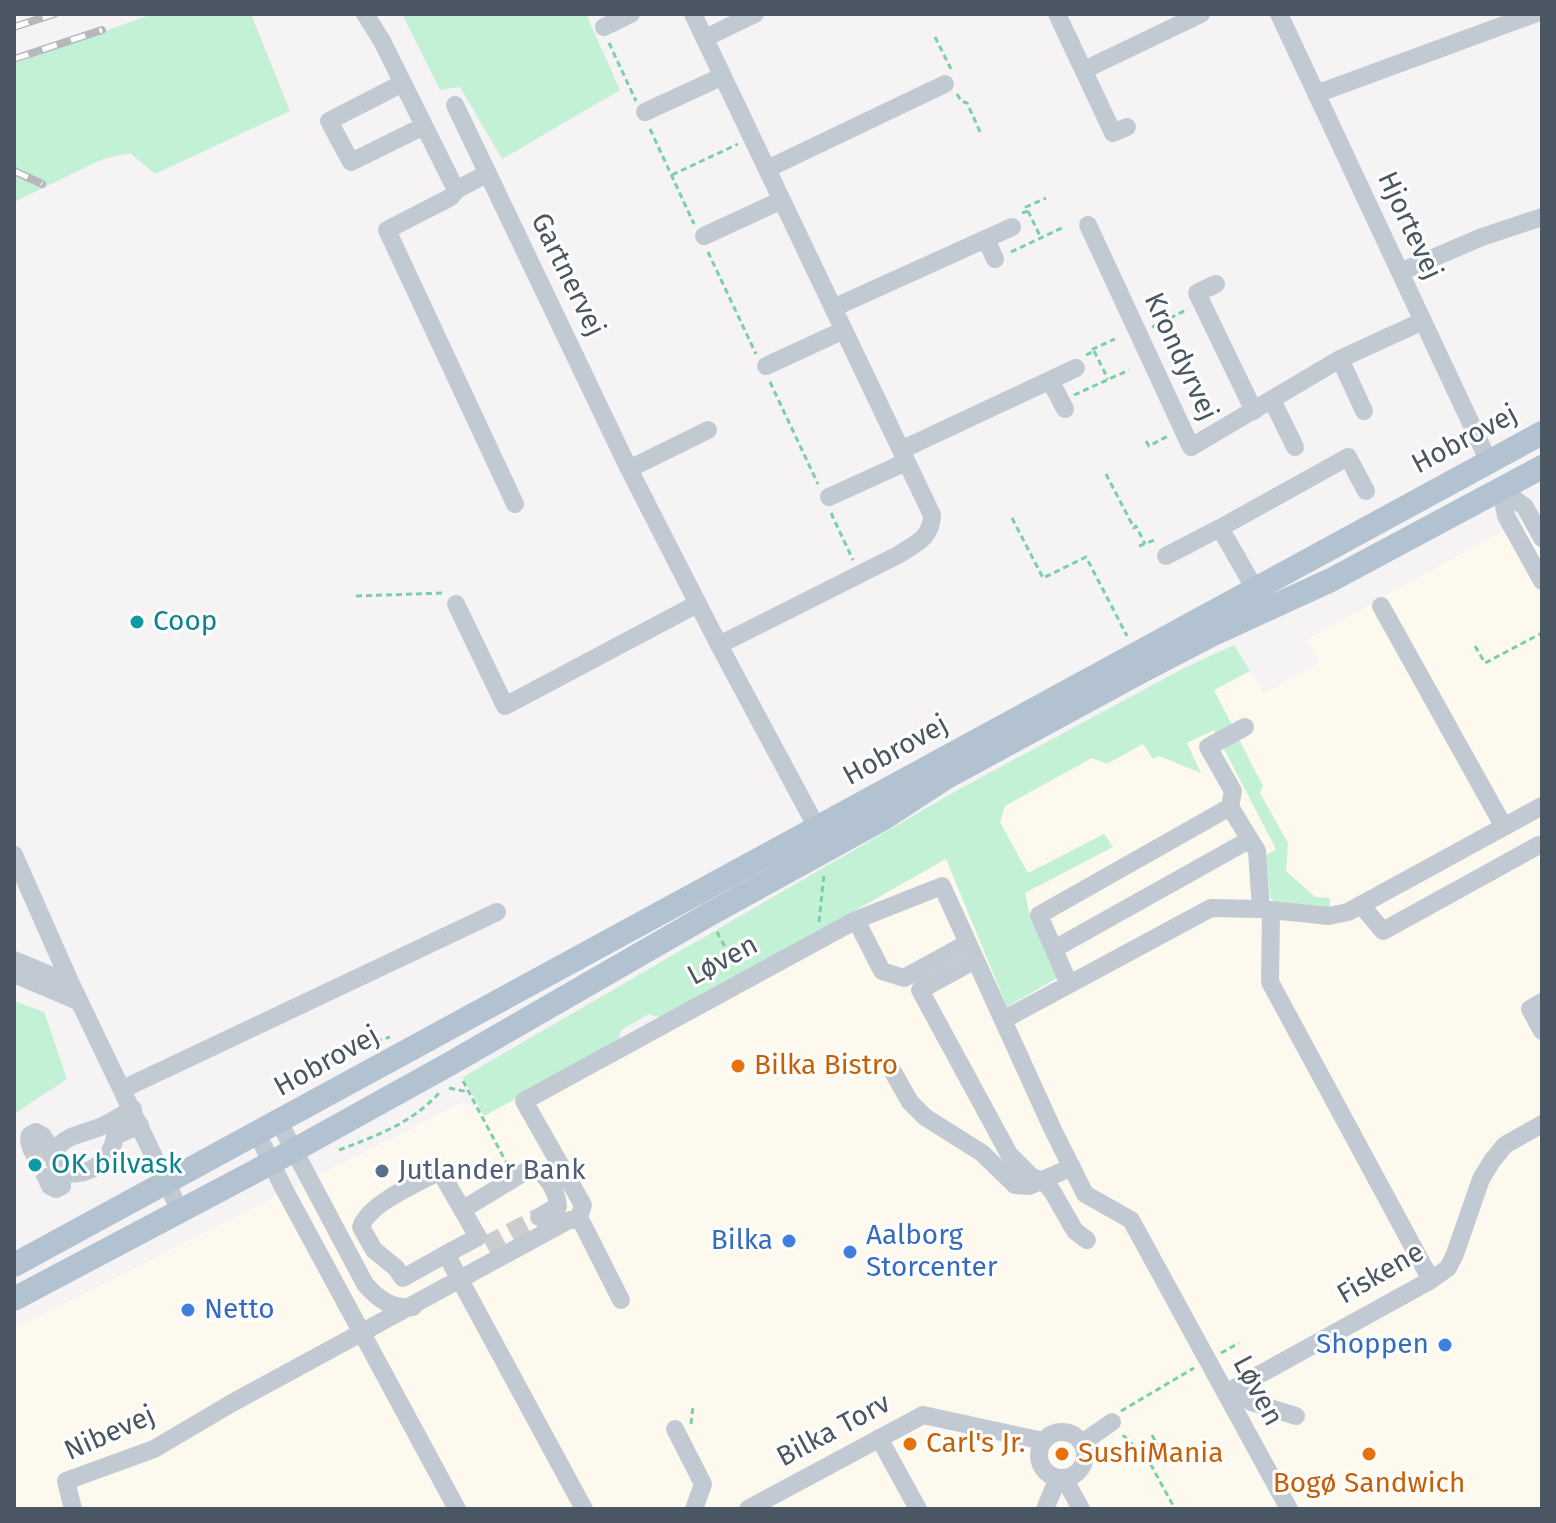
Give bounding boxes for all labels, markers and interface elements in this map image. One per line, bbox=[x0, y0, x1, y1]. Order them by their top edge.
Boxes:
street label: Hjortevej bbox=[1369, 166, 1449, 286]
street label: Gartnervej bbox=[523, 208, 611, 342]
street label: Krondyrvej bbox=[1136, 288, 1224, 426]
street label: Hobrovej bbox=[1406, 398, 1524, 482]
place label: Coop bbox=[153, 605, 217, 639]
marker: Coop bbox=[128, 613, 146, 631]
street label: Hobrovej bbox=[838, 708, 954, 794]
street label: Løven bbox=[682, 929, 764, 993]
street label: Hobrovej bbox=[269, 1019, 385, 1105]
place label: Bilka Bistro bbox=[754, 1049, 898, 1083]
marker: Bilka Bistro bbox=[729, 1057, 747, 1075]
place label: OK bilvask bbox=[51, 1148, 182, 1182]
place label: Jutlander Bank bbox=[398, 1154, 586, 1188]
marker: OK bilvask bbox=[26, 1156, 44, 1174]
marker: Jutlander Bank bbox=[373, 1162, 391, 1180]
place label: Aalborg Storcenter bbox=[866, 1219, 998, 1285]
place label: Bilka bbox=[711, 1224, 773, 1258]
marker: Bilka bbox=[780, 1232, 798, 1250]
street label: Fiskene bbox=[1332, 1236, 1430, 1312]
marker: Aalborg Storcenter bbox=[841, 1243, 859, 1261]
place label: Netto bbox=[204, 1293, 275, 1327]
marker: Netto bbox=[179, 1301, 197, 1319]
place label: Shoppen bbox=[1316, 1328, 1429, 1362]
marker: Shoppen bbox=[1436, 1336, 1454, 1354]
street label: Løven bbox=[1225, 1350, 1289, 1432]
street label: Bilka Torv bbox=[772, 1387, 896, 1475]
street label: Nibevej bbox=[60, 1399, 160, 1469]
place label: Carl's Jr. bbox=[926, 1427, 1025, 1461]
marker: Carl's Jr. bbox=[901, 1435, 919, 1453]
place label: SushiMania bbox=[1078, 1437, 1223, 1471]
marker: SushiMania bbox=[1053, 1445, 1071, 1463]
marker: Bogø Sandwich bbox=[1360, 1445, 1378, 1463]
place label: Bogø Sandwich bbox=[1273, 1467, 1465, 1501]

